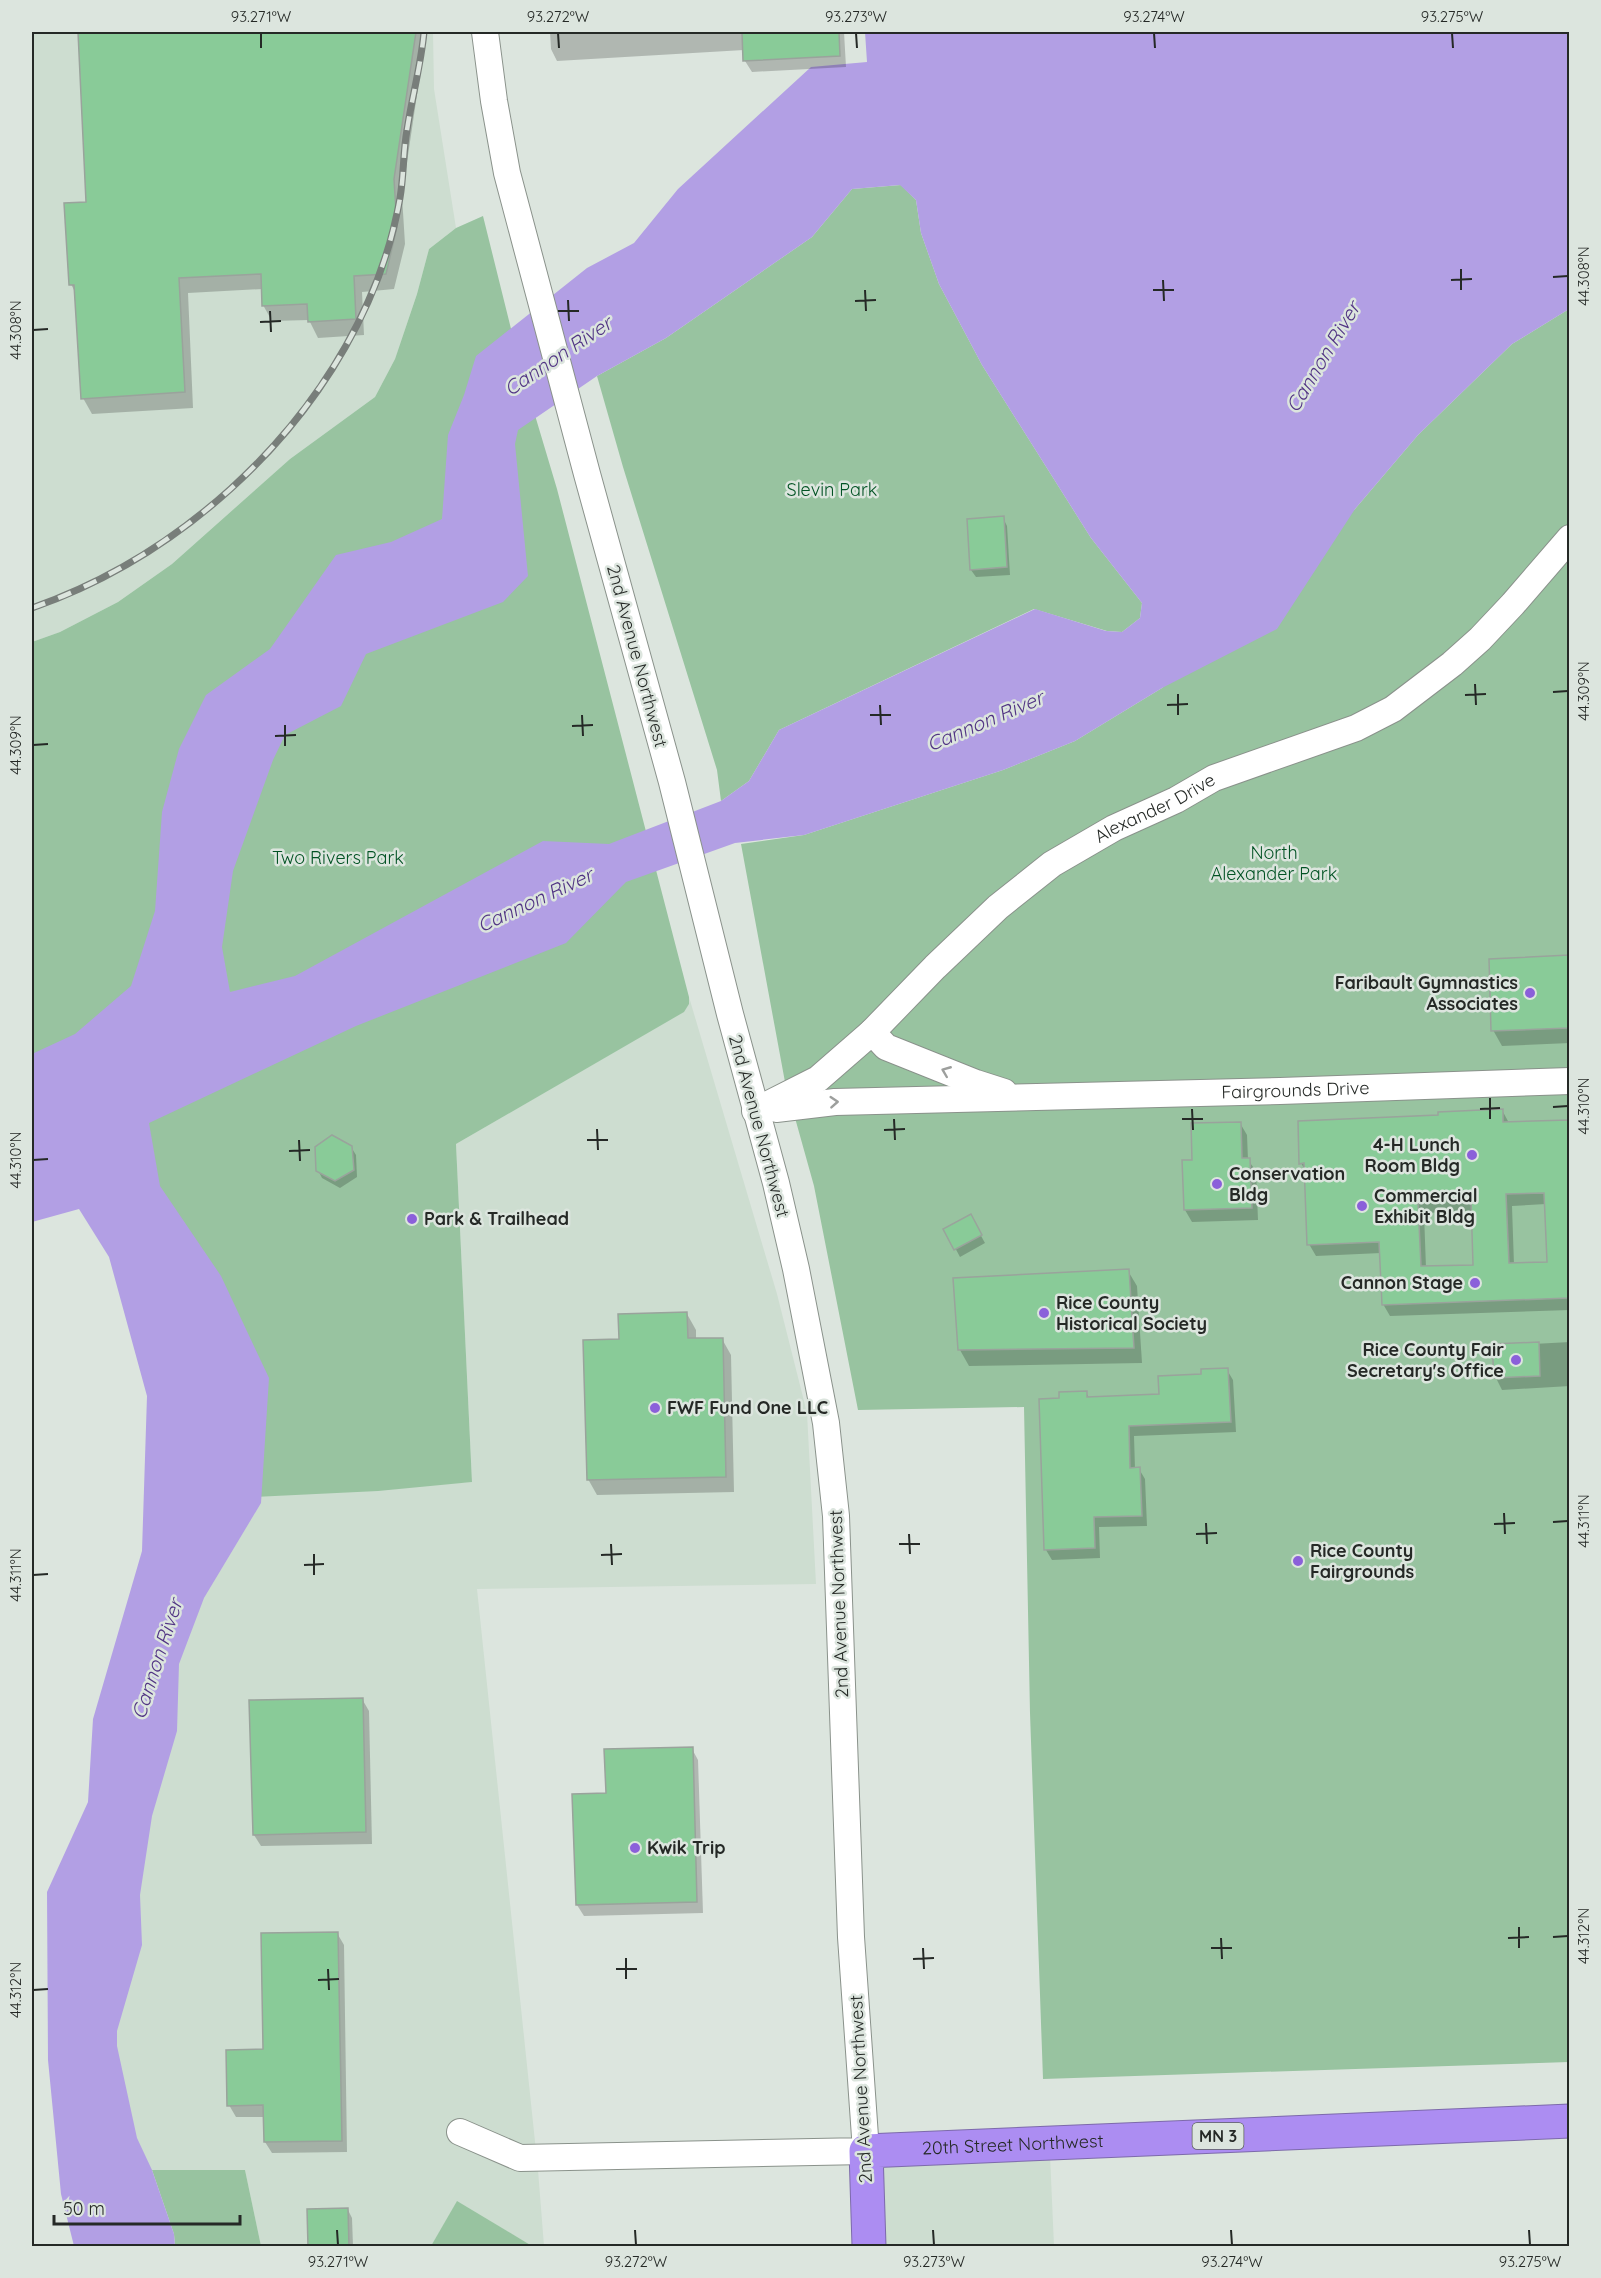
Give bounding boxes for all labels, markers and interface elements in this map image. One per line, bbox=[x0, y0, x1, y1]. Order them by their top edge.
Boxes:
text: 93.271°W bbox=[231, 7, 292, 26]
text: 93.272°W bbox=[527, 7, 590, 26]
text: 93.273°W bbox=[825, 7, 888, 26]
text: 93.274°W bbox=[1123, 7, 1185, 26]
text: 93.275°W bbox=[1421, 7, 1484, 26]
text: 44.308°N bbox=[1574, 246, 1593, 306]
water label: Cannon River bbox=[1280, 295, 1367, 417]
text: 44.308°N bbox=[6, 300, 25, 360]
water label: Cannon River bbox=[499, 309, 618, 401]
park label: Slevin Park bbox=[787, 478, 877, 501]
street label: 2nd Avenue Northwest bbox=[602, 562, 673, 750]
text: 44.309°N bbox=[1574, 661, 1593, 721]
water label: Cannon River bbox=[923, 684, 1049, 756]
text: 44.309°N bbox=[6, 715, 25, 775]
street label: Alexander Drive bbox=[1090, 768, 1219, 848]
park label: North Alexander Park bbox=[1211, 841, 1337, 885]
park label: Two Rivers Park bbox=[272, 846, 404, 869]
water label: Cannon River bbox=[473, 861, 599, 937]
place label: Faribault Gymnastics Associates bbox=[1335, 971, 1518, 1015]
marker: Faribault Gymnastics Associates bbox=[1523, 986, 1537, 1000]
street label: 2nd Avenue Northwest bbox=[724, 1032, 795, 1220]
one-way arrow bbox=[942, 1066, 953, 1078]
street label: Fairgrounds Drive bbox=[1221, 1076, 1370, 1103]
text: 44.310°N bbox=[1574, 1078, 1593, 1134]
one-way arrow bbox=[830, 1096, 839, 1109]
text: 44.310°N bbox=[6, 1132, 25, 1188]
place label: 4-H Lunch Room Bldg bbox=[1364, 1133, 1460, 1177]
marker: 4-H Lunch Room Bldg bbox=[1465, 1148, 1479, 1162]
place label: Conservation Bldg bbox=[1229, 1162, 1345, 1206]
marker: Conservation Bldg bbox=[1210, 1177, 1224, 1191]
place label: Commercial Exhibit Bldg bbox=[1374, 1184, 1478, 1228]
marker: Commercial Exhibit Bldg bbox=[1355, 1199, 1369, 1213]
place label: Park & Trailhead bbox=[424, 1207, 569, 1230]
marker: Park & Trailhead bbox=[405, 1212, 419, 1226]
place label: Cannon Stage bbox=[1341, 1271, 1463, 1294]
marker: Cannon Stage bbox=[1468, 1276, 1482, 1290]
place label: Rice County Historical Society bbox=[1056, 1291, 1207, 1335]
marker: Rice County Historical Society bbox=[1037, 1306, 1051, 1320]
place label: Rice County Fair Secretary's Office bbox=[1347, 1338, 1504, 1382]
marker: Rice County Fair Secretary's Office bbox=[1509, 1353, 1523, 1367]
place label: FWF Fund One LLC bbox=[667, 1396, 828, 1419]
marker: FWF Fund One LLC bbox=[648, 1401, 662, 1415]
text: 44.311°N bbox=[1574, 1494, 1593, 1548]
street label: 2nd Avenue Northwest bbox=[824, 1510, 853, 1698]
place label: Rice County Fairgrounds bbox=[1310, 1539, 1415, 1583]
text: 44.311°N bbox=[6, 1548, 25, 1602]
marker: Rice County Fairgrounds bbox=[1291, 1554, 1305, 1568]
water label: Cannon River bbox=[125, 1594, 188, 1722]
place label: Kwik Trip bbox=[647, 1836, 725, 1859]
marker: Kwik Trip bbox=[628, 1841, 642, 1855]
text: 44.312°N bbox=[1574, 1908, 1593, 1964]
text: 44.312°N bbox=[6, 1962, 25, 2018]
street label: 2nd Avenue Northwest bbox=[844, 1994, 877, 2184]
road number: MN 3 bbox=[1192, 2123, 1244, 2149]
street label: 20th Street Northwest bbox=[922, 2129, 1104, 2160]
scale bar bbox=[54, 2188, 240, 2226]
text: 50 m bbox=[63, 2197, 105, 2220]
text: 93.271°W bbox=[308, 2252, 369, 2271]
text: 93.272°W bbox=[605, 2252, 668, 2271]
text: 93.273°W bbox=[903, 2252, 966, 2271]
text: 93.274°W bbox=[1201, 2252, 1263, 2271]
text: 93.275°W bbox=[1499, 2252, 1562, 2271]

